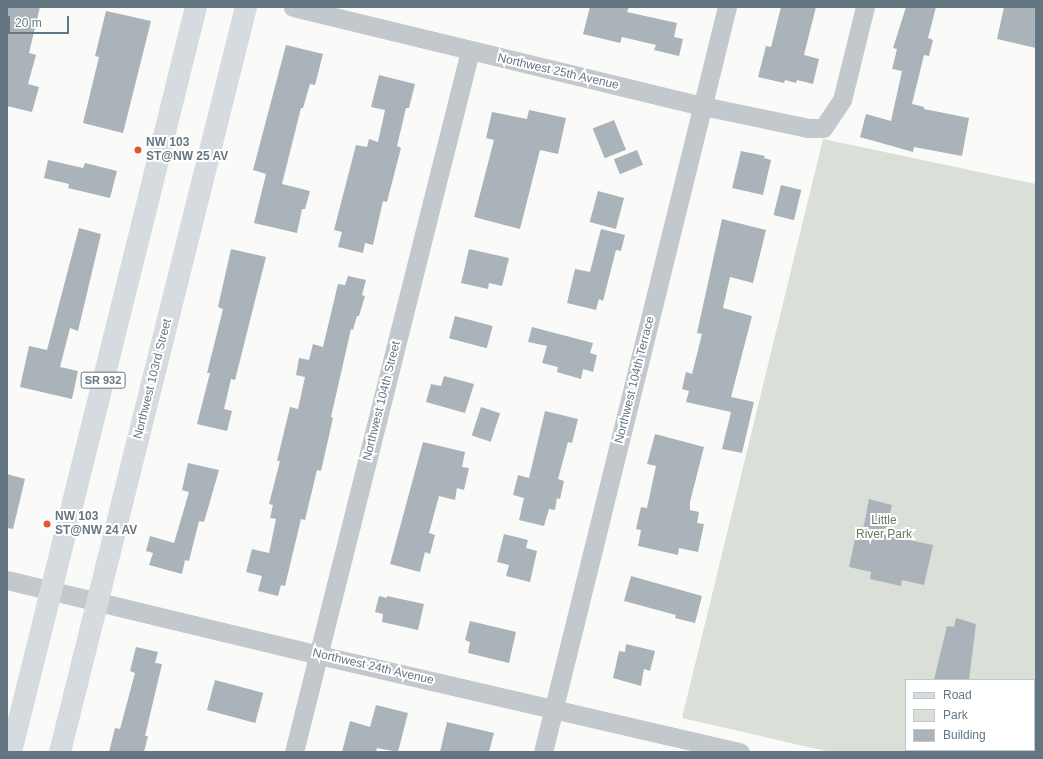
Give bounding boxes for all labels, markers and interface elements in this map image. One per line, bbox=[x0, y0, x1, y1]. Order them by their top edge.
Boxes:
scale bar bbox=[10, 8, 71, 34]
text: 20 m bbox=[15, 16, 42, 30]
street label: Northwest 25th Avenue bbox=[496, 51, 620, 93]
place label: NW 103 ST@NW 25 AV bbox=[146, 136, 229, 164]
marker: NW 103 ST@NW 25 AV bbox=[133, 145, 143, 155]
street label: Northwest 104th Terrace bbox=[612, 315, 658, 445]
street label: Northwest 103rd Street bbox=[131, 317, 175, 441]
street label: Northwest 104th Street bbox=[360, 340, 404, 462]
road number: SR 932 bbox=[80, 371, 126, 389]
place label: NW 103 ST@NW 24 AV bbox=[55, 510, 138, 538]
park label: Little River Park bbox=[856, 514, 912, 542]
marker: NW 103 ST@NW 24 AV bbox=[42, 519, 52, 529]
street label: Northwest 24th Avenue bbox=[311, 646, 435, 688]
legend bbox=[905, 679, 1035, 751]
text: Road bbox=[943, 688, 972, 702]
text: Park bbox=[943, 708, 968, 722]
text: Building bbox=[943, 728, 986, 742]

